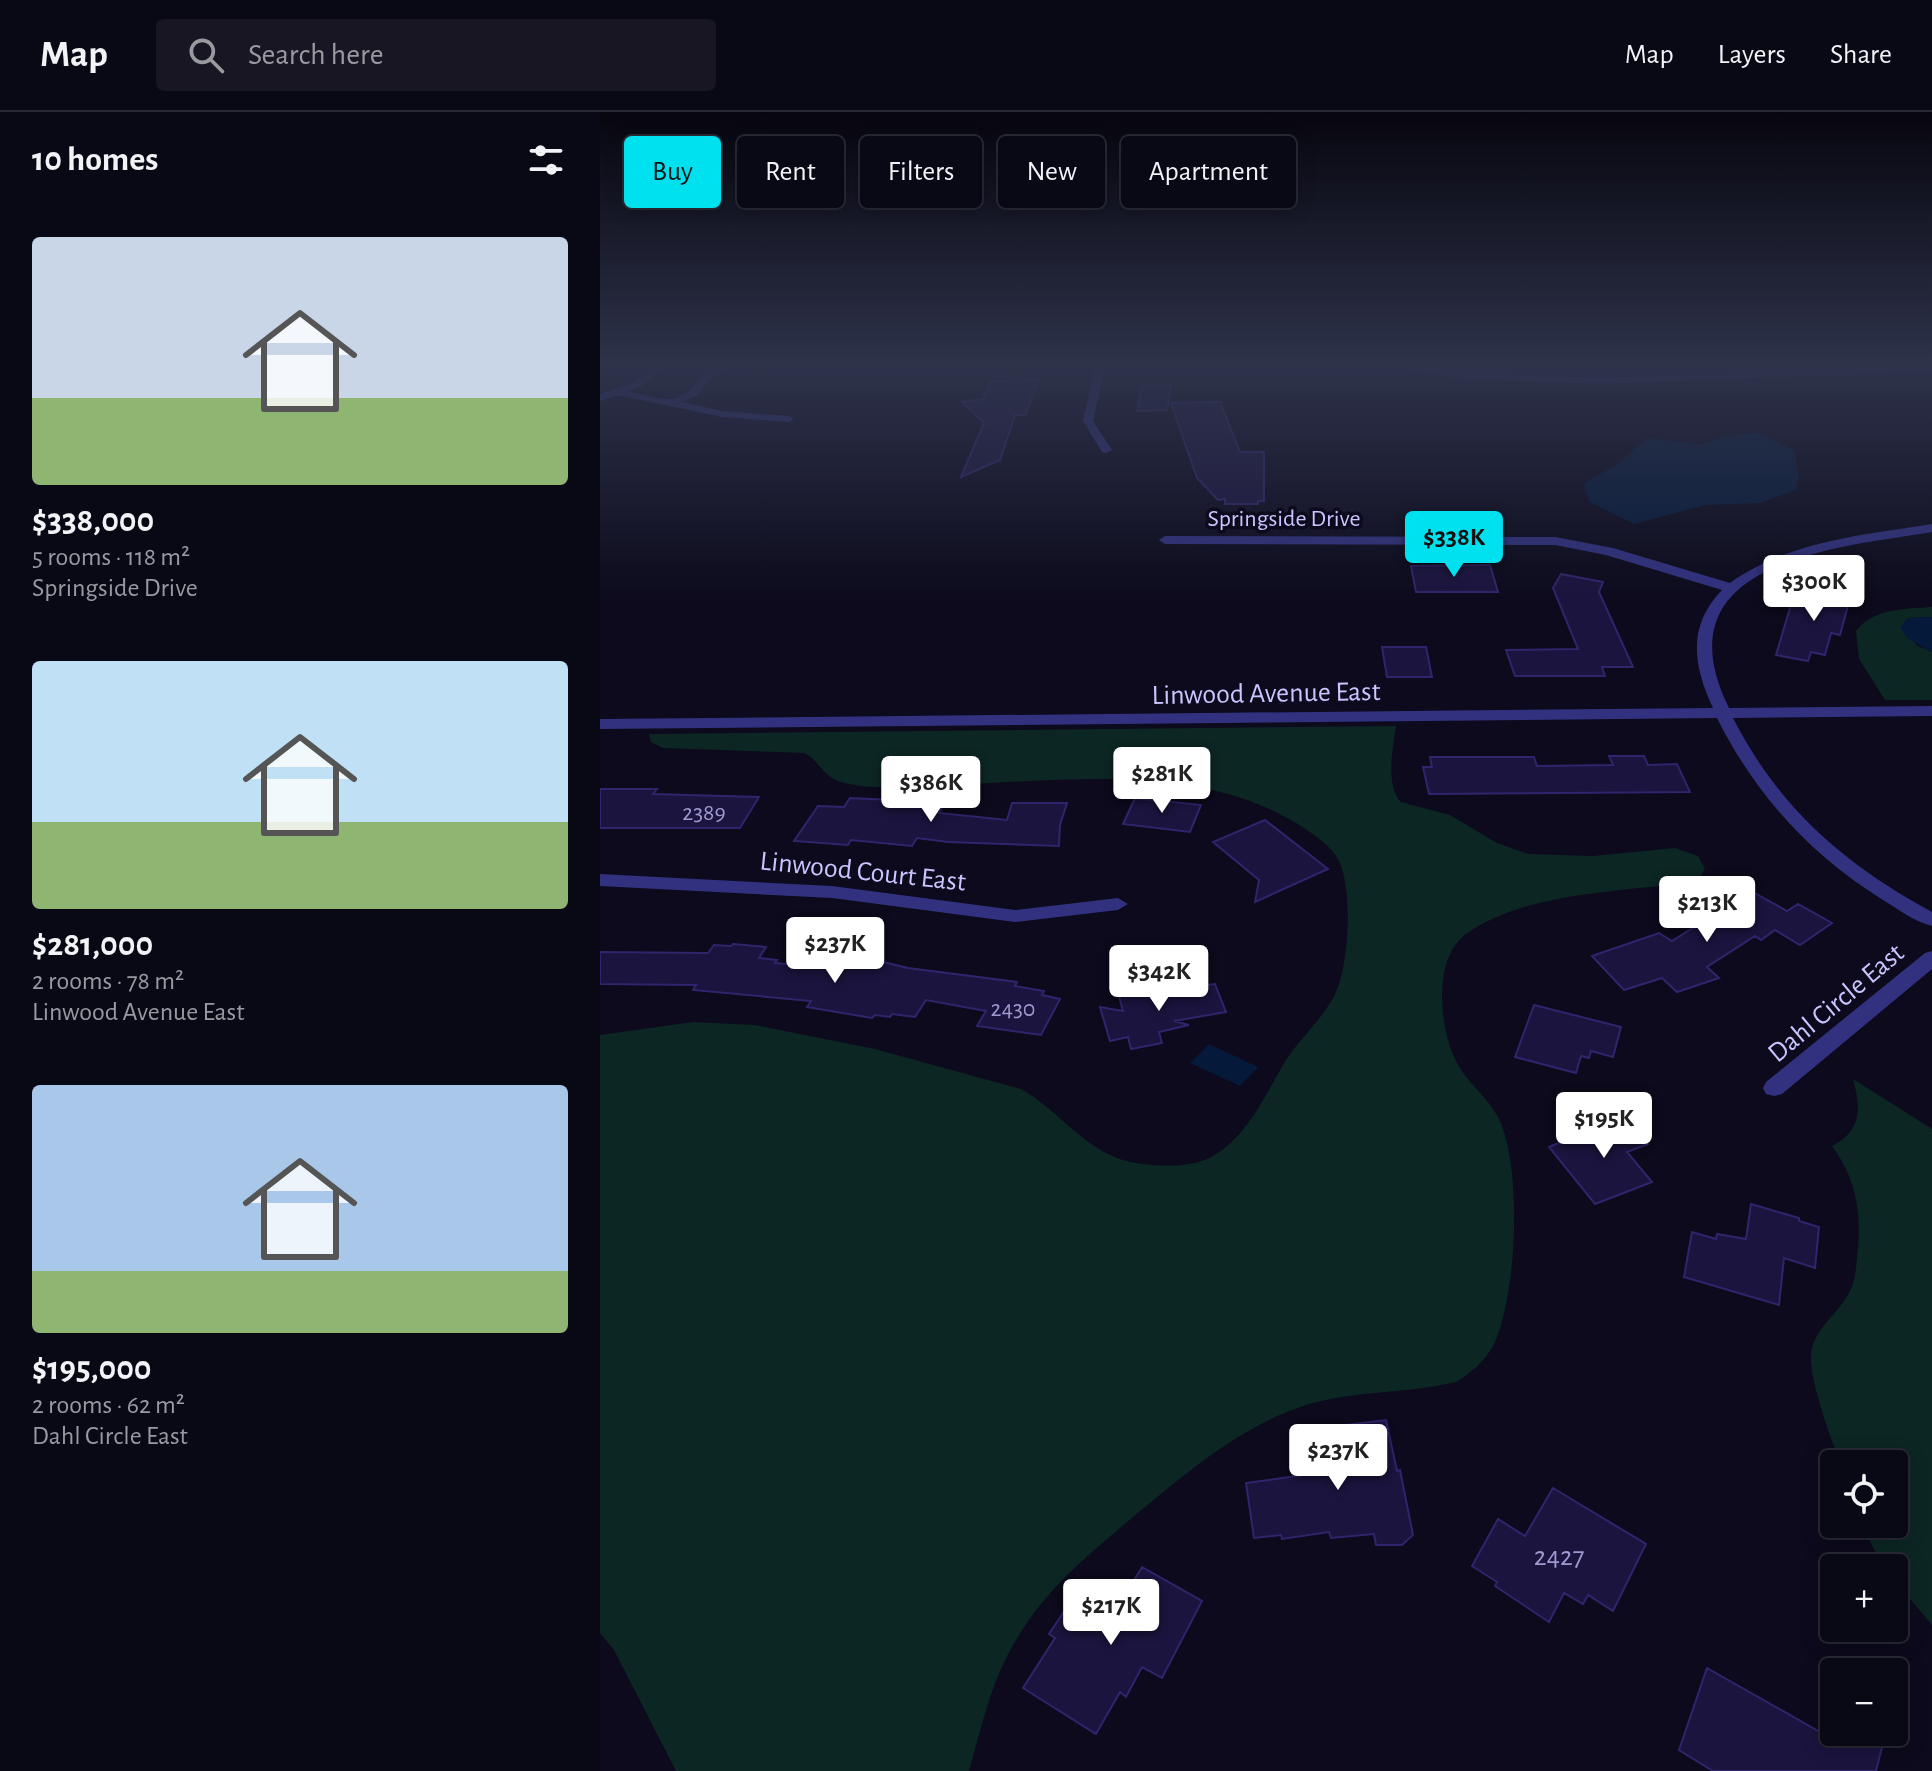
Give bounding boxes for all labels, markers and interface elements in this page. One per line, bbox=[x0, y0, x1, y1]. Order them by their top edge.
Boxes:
search box bbox=[156, 19, 716, 91]
icon: search bbox=[184, 33, 228, 77]
text: Map bbox=[40, 36, 108, 74]
text: Search here bbox=[248, 40, 384, 70]
text: Map bbox=[1625, 41, 1674, 69]
text: Layers bbox=[1718, 41, 1786, 69]
text: Share bbox=[1830, 41, 1892, 69]
chip: Buy bbox=[624, 136, 721, 208]
chip: Rent bbox=[737, 136, 844, 208]
chip: Filters bbox=[860, 136, 982, 208]
chip: New bbox=[998, 136, 1105, 208]
chip: Apartment bbox=[1121, 136, 1296, 208]
icon: filters bbox=[524, 138, 568, 182]
text: 10 homes bbox=[32, 143, 158, 177]
icon: home bbox=[228, 289, 372, 433]
text: $338,000 bbox=[32, 504, 154, 538]
street label: Springside Drive bbox=[1208, 507, 1361, 531]
pin: $338K bbox=[1398, 511, 1510, 579]
text: $338K bbox=[1423, 524, 1485, 550]
text: 5 rooms · 118 m² bbox=[32, 544, 190, 570]
pin: $300K bbox=[1758, 555, 1870, 623]
text: $300K bbox=[1781, 568, 1847, 594]
text: Springside Drive bbox=[32, 575, 198, 601]
street label: Linwood Avenue East bbox=[1151, 678, 1381, 710]
icon: home bbox=[228, 713, 372, 857]
pin: $281K bbox=[1106, 747, 1218, 815]
pin: $386K bbox=[875, 756, 987, 824]
text: $281K bbox=[1131, 760, 1193, 786]
text: $386K bbox=[899, 769, 963, 795]
house number: 2389 bbox=[682, 801, 726, 825]
street label: Linwood Court East bbox=[758, 847, 967, 897]
pin: $213K bbox=[1651, 876, 1763, 944]
text: $213K bbox=[1677, 889, 1737, 915]
pin: $237K bbox=[779, 917, 891, 985]
text: $281,000 bbox=[32, 928, 153, 962]
text: $237K bbox=[804, 930, 866, 956]
street label: Dahl Circle East bbox=[1763, 939, 1910, 1068]
pin: $342K bbox=[1103, 945, 1215, 1013]
text: $342K bbox=[1127, 958, 1191, 984]
text: 2 rooms · 78 m² bbox=[32, 968, 184, 994]
house number: 2430 bbox=[990, 997, 1036, 1021]
text: Linwood Avenue East bbox=[32, 999, 245, 1025]
pin: $195K bbox=[1548, 1092, 1660, 1160]
text: $195K bbox=[1574, 1105, 1634, 1131]
icon: home bbox=[228, 1137, 372, 1281]
text: $195,000 bbox=[32, 1352, 152, 1386]
text: 2 rooms · 62 m² bbox=[32, 1392, 185, 1418]
text: Dahl Circle East bbox=[32, 1423, 188, 1449]
pin: $237K bbox=[1282, 1424, 1394, 1492]
text: $237K bbox=[1307, 1437, 1369, 1463]
map controls bbox=[1820, 1450, 1908, 1746]
button: locate bbox=[1820, 1450, 1908, 1538]
house number: 2427 bbox=[1534, 1543, 1584, 1571]
button: + bbox=[1820, 1554, 1908, 1642]
pin: $217K bbox=[1055, 1579, 1167, 1647]
text: $217K bbox=[1081, 1592, 1141, 1618]
button: − bbox=[1820, 1658, 1908, 1746]

